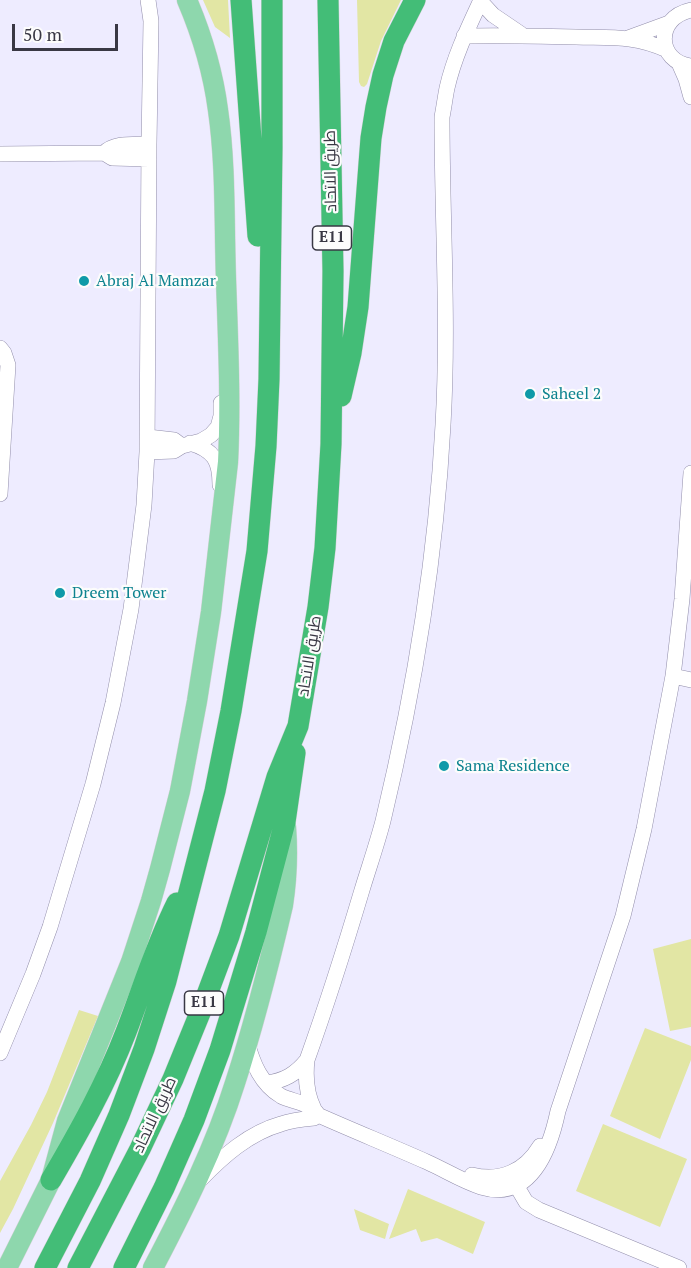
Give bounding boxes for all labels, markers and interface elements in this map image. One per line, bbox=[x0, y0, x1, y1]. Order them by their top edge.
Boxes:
scale bar bbox=[15, 12, 122, 50]
text: 50 m bbox=[23, 22, 62, 46]
street label: طريق الاتحاد bbox=[321, 130, 341, 212]
road number: E11 bbox=[312, 226, 352, 250]
place label: Abraj Al Mamzar bbox=[96, 271, 216, 291]
marker: Abraj Al Mamzar bbox=[77, 274, 91, 288]
place label: Saheel 2 bbox=[542, 384, 601, 404]
marker: Saheel 2 bbox=[523, 387, 537, 401]
place label: Dreem Tower bbox=[72, 583, 166, 603]
marker: Dreem Tower bbox=[53, 586, 67, 600]
street label: طريق الاتحاد bbox=[294, 614, 326, 698]
place label: Sama Residence bbox=[456, 756, 570, 776]
marker: Sama Residence bbox=[437, 759, 451, 773]
road number: E11 bbox=[184, 991, 224, 1015]
street label: طريق الاتحاد bbox=[129, 1074, 181, 1156]

